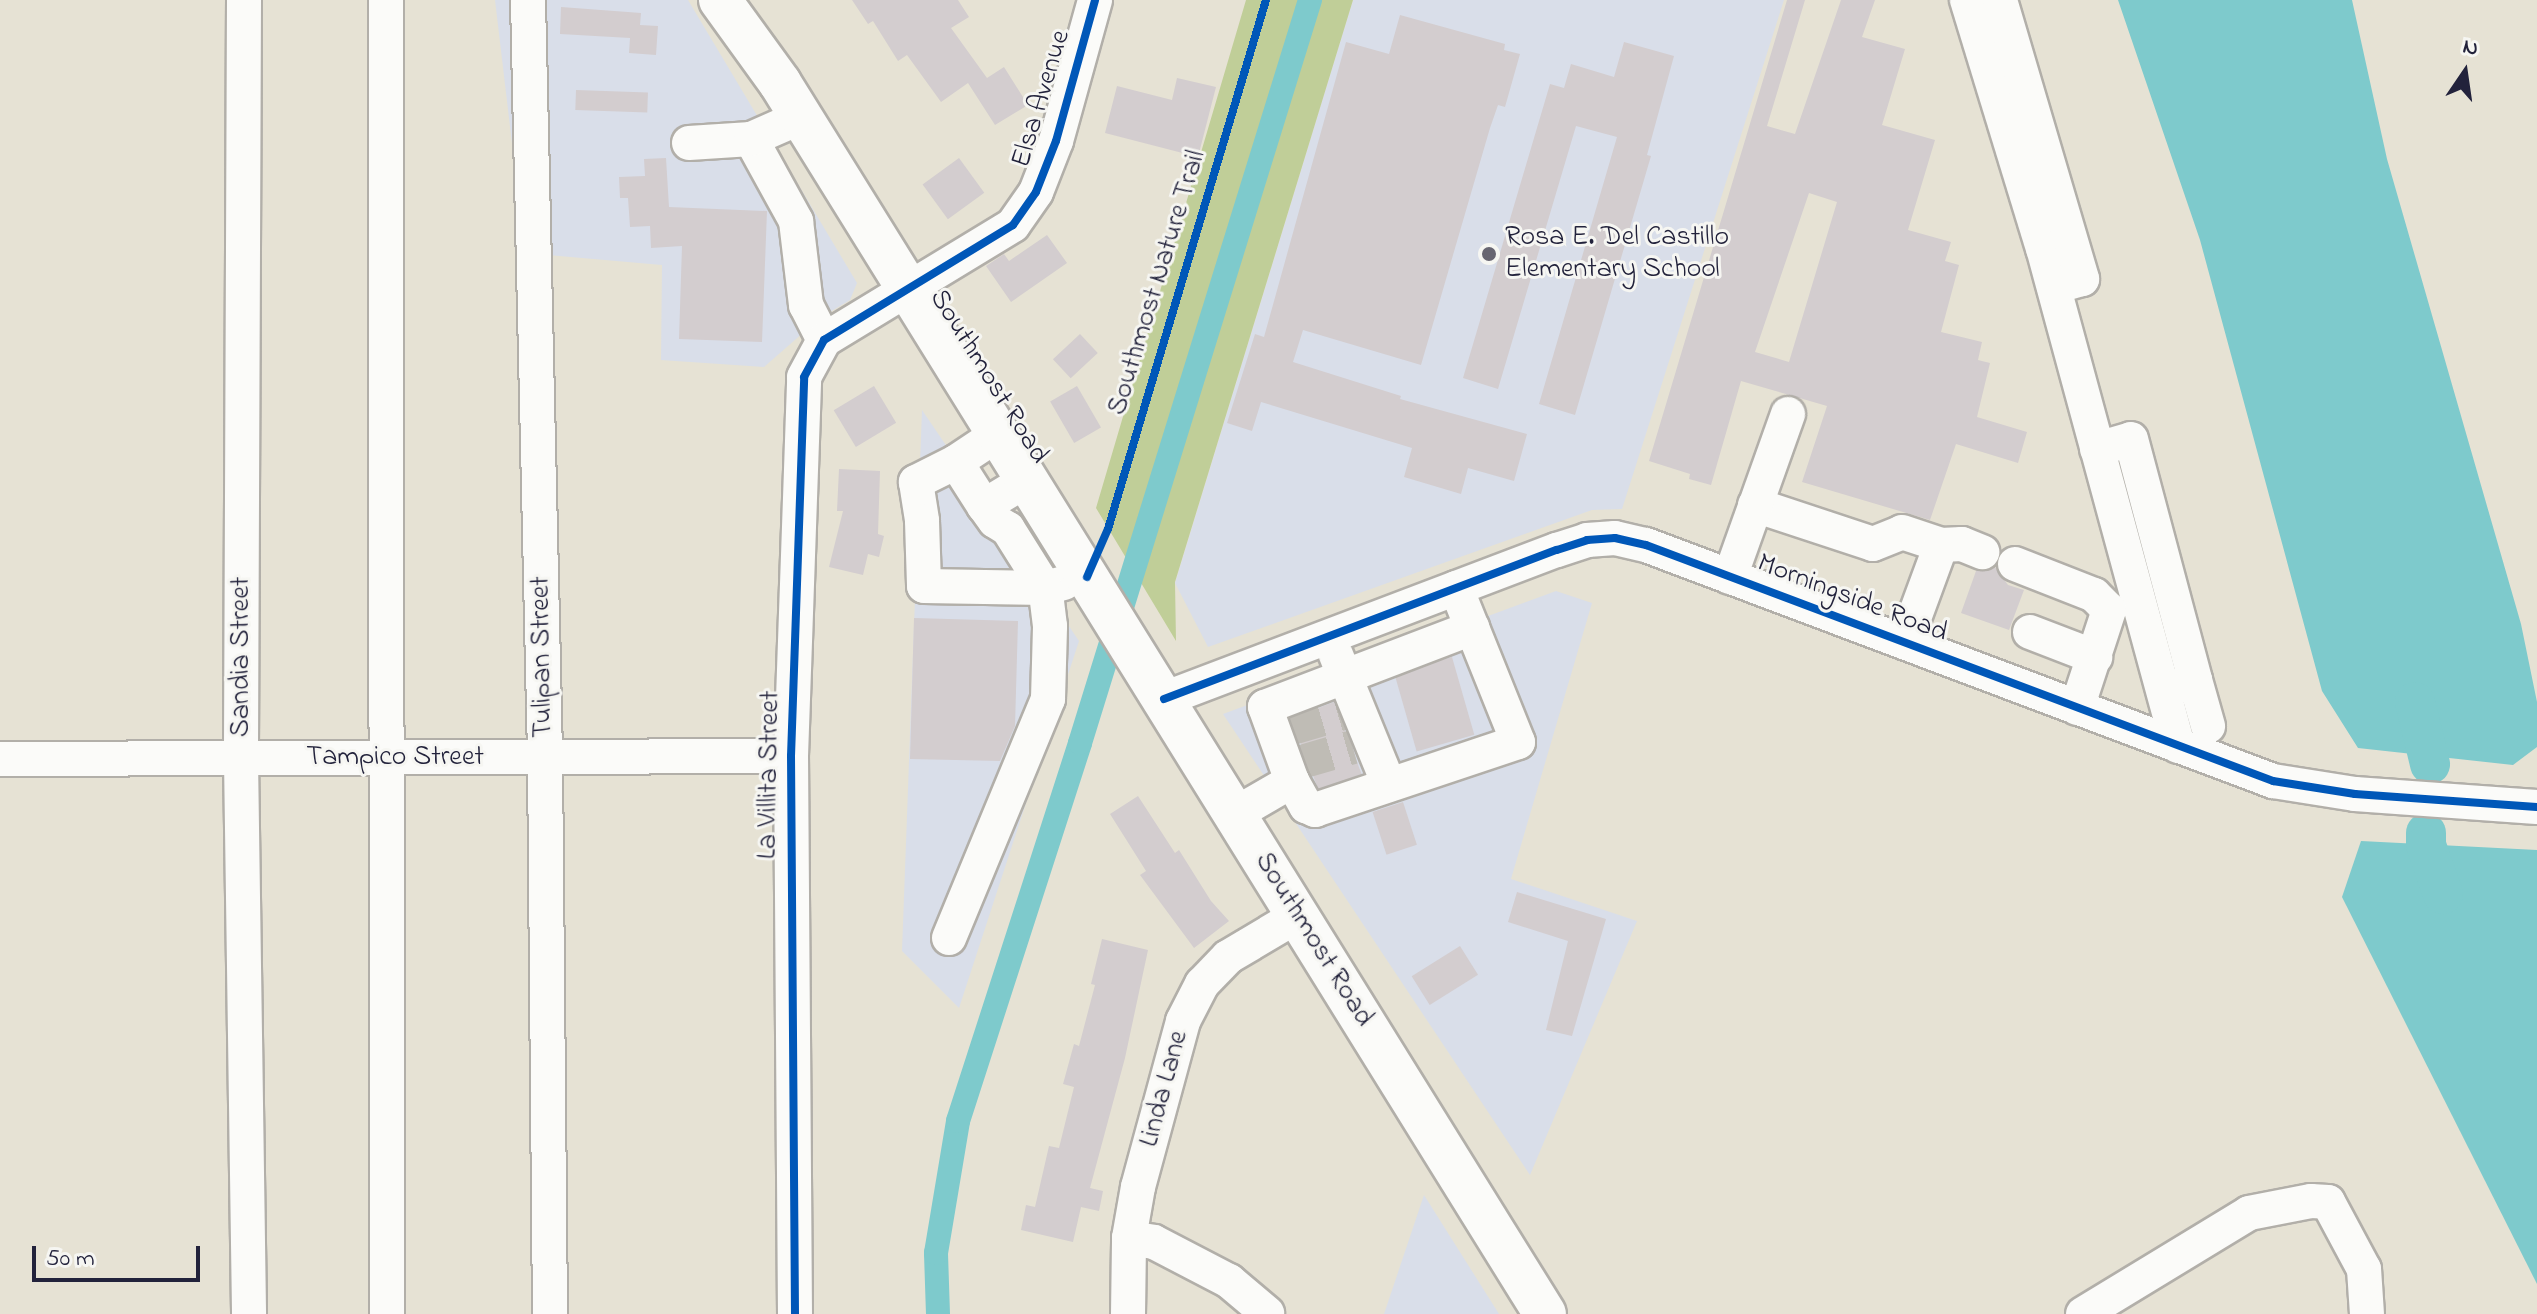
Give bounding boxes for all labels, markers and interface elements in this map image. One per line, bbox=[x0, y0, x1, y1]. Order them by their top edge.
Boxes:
street label: Elsa Avenue bbox=[1005, 26, 1079, 172]
text: N bbox=[2460, 31, 2481, 66]
north arrow bbox=[2425, 32, 2505, 112]
street label: Southmost Nature Trail bbox=[1102, 146, 1214, 420]
place label: Rosa E. Del Castillo Elementary School bbox=[1505, 221, 1729, 287]
marker: Rosa E. Del Castillo Elementary School bbox=[1480, 245, 1498, 263]
street label: Southmost Road bbox=[921, 284, 1055, 470]
street label: Morningside Road bbox=[1752, 547, 1952, 651]
street label: Tulipan Street bbox=[525, 576, 561, 738]
street label: Sandia Street bbox=[225, 577, 259, 737]
street label: La Villita Street bbox=[752, 690, 788, 860]
street label: Tampico Street bbox=[306, 741, 484, 775]
street label: Southmost Road bbox=[1246, 847, 1380, 1033]
street label: Linda Lane bbox=[1133, 1027, 1197, 1151]
scale bar bbox=[36, 1230, 204, 1280]
text: 50 m bbox=[46, 1242, 95, 1277]

